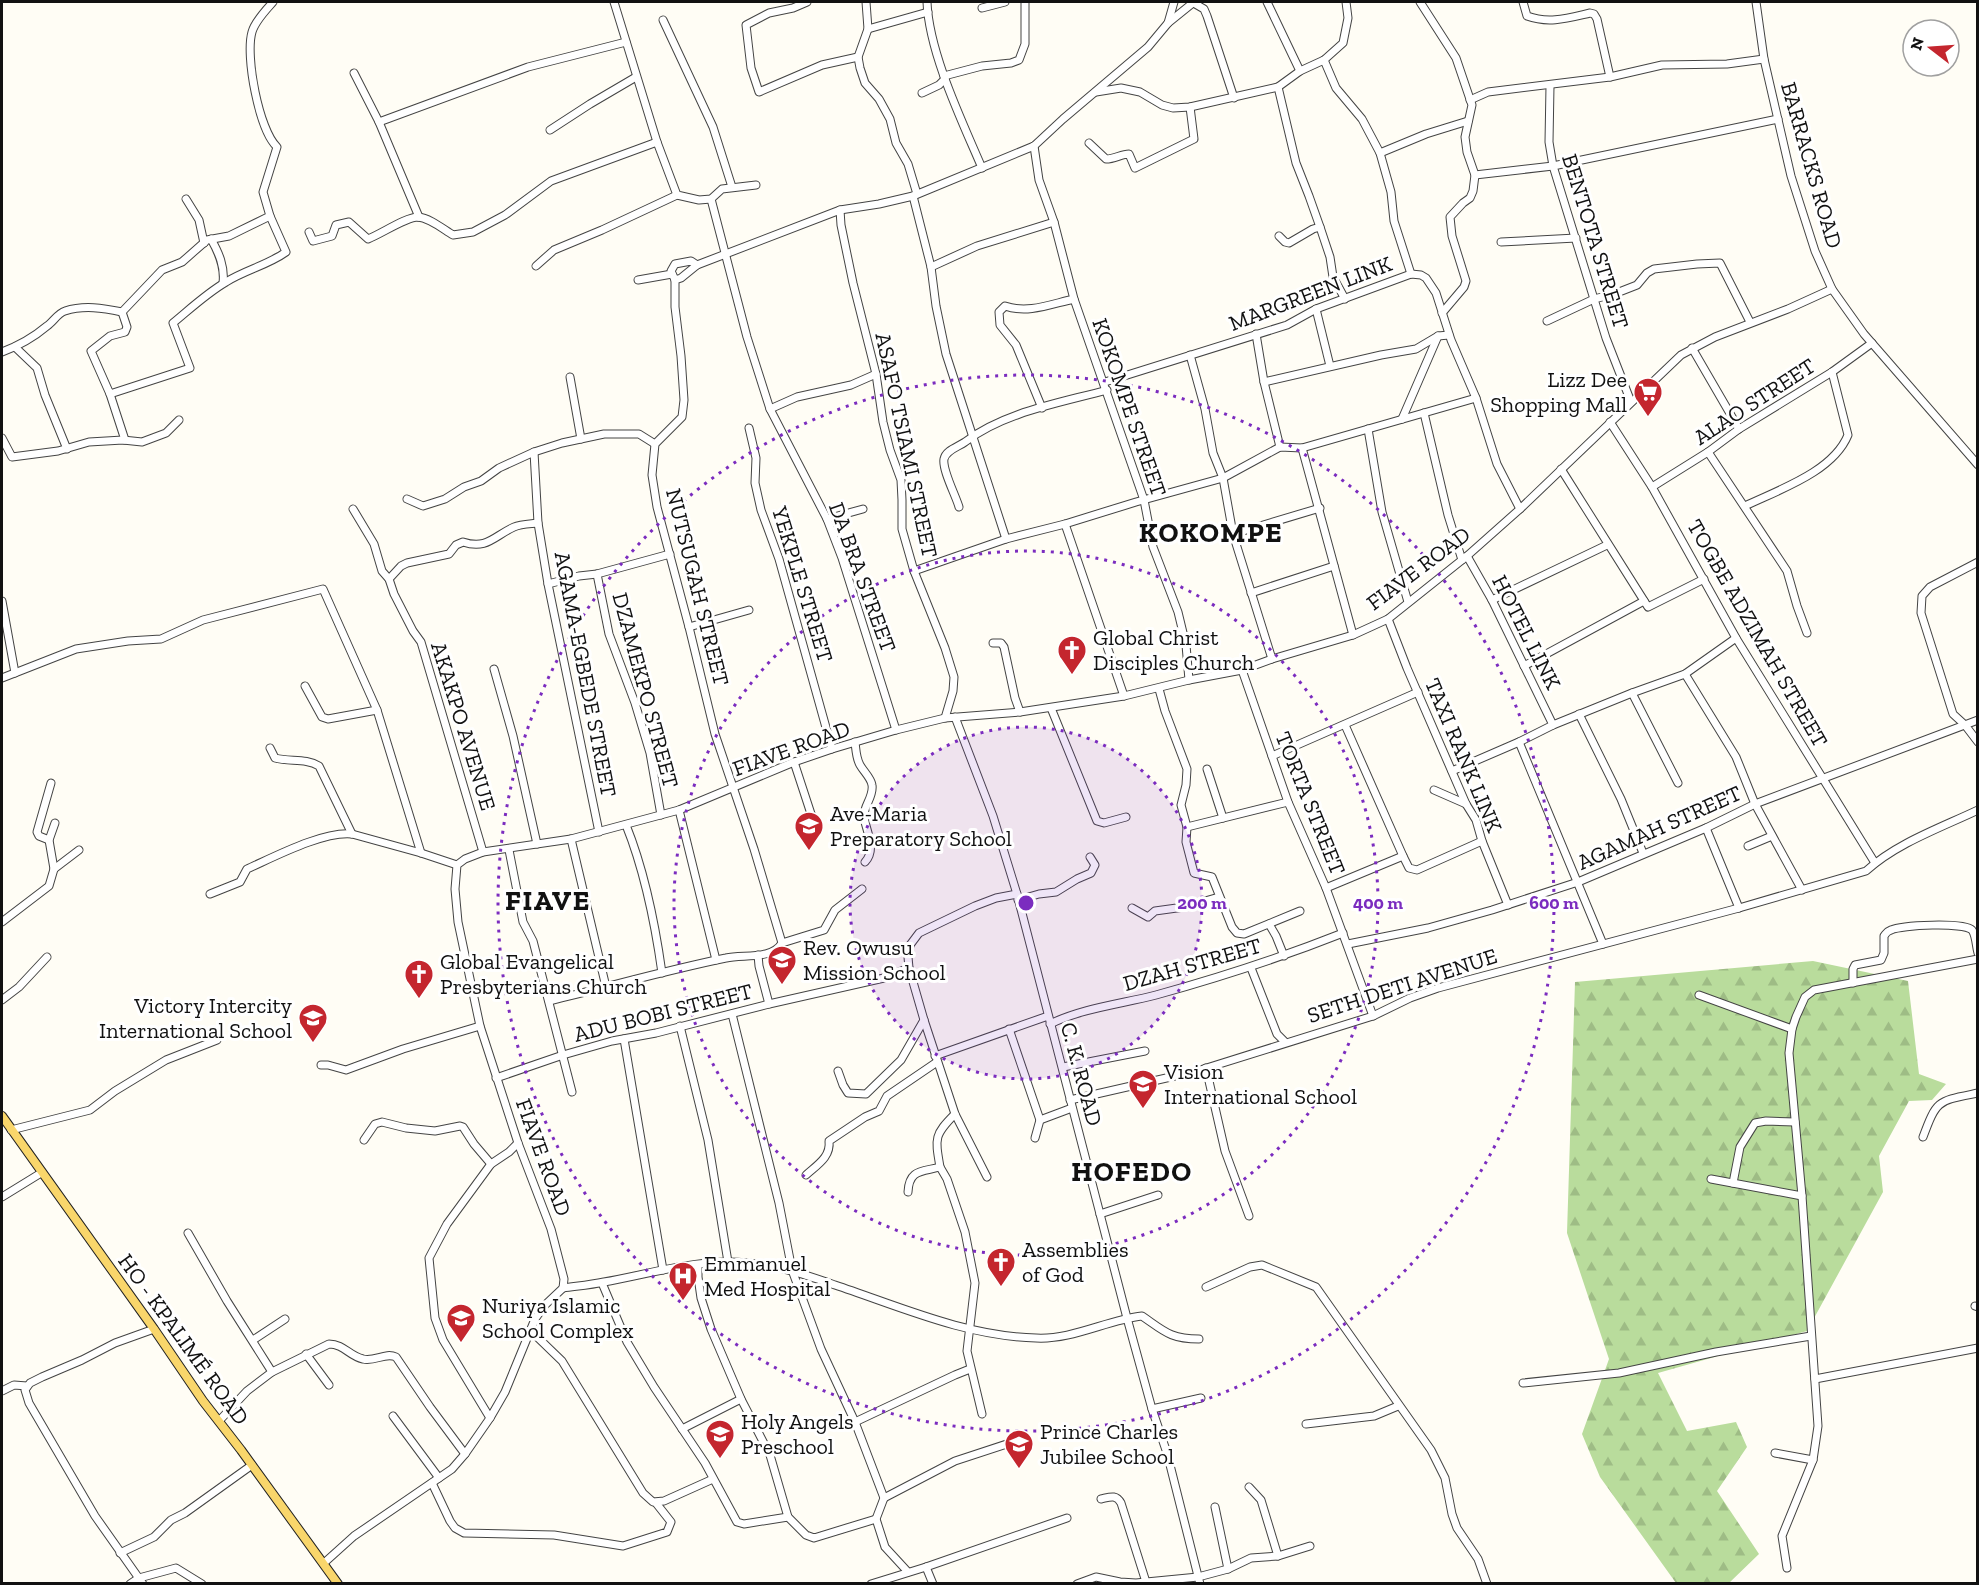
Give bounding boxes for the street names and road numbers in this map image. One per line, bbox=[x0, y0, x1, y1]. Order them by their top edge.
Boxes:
street label: BARRACKS ROAD bbox=[1775, 79, 1848, 251]
street label: BENTOTA STREET bbox=[1556, 150, 1635, 332]
street label: MARGREEN LINK bbox=[1225, 250, 1395, 337]
street label: KOKOMPE STREET bbox=[1086, 315, 1173, 500]
street label: ASAFO TSIAMI STREET bbox=[869, 330, 944, 560]
street label: ALAO STREET bbox=[1688, 352, 1820, 451]
street label: NUTSUGAH STREET bbox=[660, 486, 735, 689]
street label: DA BRA STREET bbox=[823, 499, 902, 656]
street label: YEKPLE STREET bbox=[766, 502, 839, 666]
street label: TOGBE ADZIMAH STREET bbox=[1681, 515, 1834, 752]
street label: FIAVE ROAD bbox=[1361, 521, 1475, 616]
street label: AGAMA-EGBEDE STREET bbox=[548, 549, 623, 799]
street label: HOTEL LINK bbox=[1486, 571, 1567, 694]
street label: DZAMEKPO STREET bbox=[606, 590, 685, 791]
street label: AKAKPO AVENUE bbox=[425, 639, 502, 814]
street label: TAXI RANK LINK bbox=[1419, 674, 1508, 836]
street label: FIAVE ROAD bbox=[729, 715, 854, 782]
street label: TORTA STREET bbox=[1270, 728, 1352, 879]
street label: AGAMAH STREET bbox=[1573, 779, 1746, 876]
street label: DZAH STREET bbox=[1120, 932, 1265, 997]
street label: SETH DETI AVENUE bbox=[1304, 942, 1501, 1029]
street label: ADU BOBI STREET bbox=[571, 977, 756, 1048]
street label: C. K. ROAD bbox=[1055, 1019, 1108, 1129]
street label: FIAVE ROAD bbox=[510, 1095, 577, 1220]
street label: HO - KPALIMÉ ROAD bbox=[112, 1248, 255, 1430]

